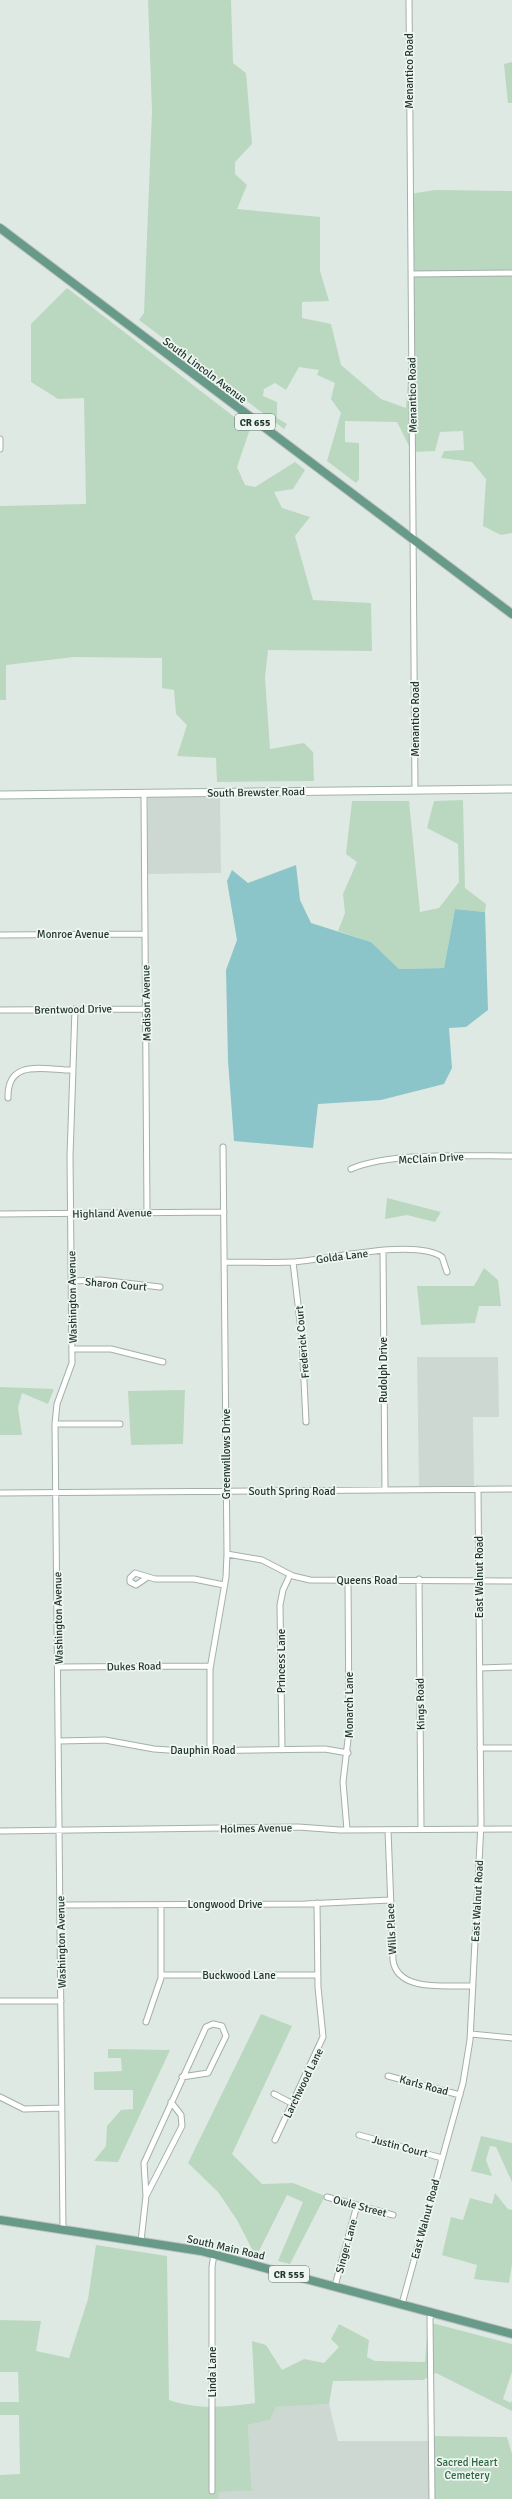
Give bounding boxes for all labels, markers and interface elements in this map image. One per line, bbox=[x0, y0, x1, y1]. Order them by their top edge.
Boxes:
street label: Menantico Road bbox=[403, 33, 416, 109]
street label: South Lincoln Avenue bbox=[160, 335, 249, 406]
street label: Menantico Road bbox=[405, 357, 420, 433]
road number: CR 655 bbox=[235, 414, 275, 430]
street label: Menantico Road bbox=[409, 681, 422, 757]
street label: South Brewster Road bbox=[207, 785, 305, 800]
street label: Monroe Avenue bbox=[37, 928, 109, 941]
street label: Madison Avenue bbox=[139, 965, 154, 1041]
street label: Brentwood Drive bbox=[34, 1002, 112, 1017]
street label: McClain Drive bbox=[398, 1150, 464, 1167]
street label: Highland Avenue bbox=[72, 1206, 152, 1221]
street label: Golda Lane bbox=[315, 1247, 369, 1266]
street label: Washington Avenue bbox=[65, 1251, 80, 1343]
street label: Sharon Court bbox=[84, 1275, 148, 1294]
street label: Frederick Court bbox=[293, 1305, 312, 1379]
street label: Rudolph Drive bbox=[377, 1337, 390, 1403]
street label: Greenwillows Drive bbox=[220, 1409, 233, 1499]
street label: South Spring Road bbox=[248, 1485, 336, 1498]
street label: East Walnut Road bbox=[473, 1536, 486, 1618]
street label: Washington Avenue bbox=[51, 1572, 66, 1664]
street label: Queens Road bbox=[337, 1574, 398, 1587]
street label: Princess Lane bbox=[275, 1629, 288, 1693]
street label: Dukes Road bbox=[107, 1660, 162, 1673]
street label: Monarch Lane bbox=[343, 1672, 356, 1738]
street label: Kings Road bbox=[414, 1678, 427, 1730]
street label: Dauphin Road bbox=[170, 1744, 236, 1757]
street label: Holmes Avenue bbox=[220, 1821, 292, 1836]
street label: East Walnut Road bbox=[469, 1859, 486, 1943]
street label: Washington Avenue bbox=[54, 1896, 69, 1988]
street label: Longwood Drive bbox=[187, 1898, 263, 1911]
street label: Wills Place bbox=[384, 1903, 399, 1955]
street label: Buckwood Lane bbox=[202, 1969, 276, 1982]
street label: Larchwood Lane bbox=[281, 2046, 326, 2120]
street label: Karls Road bbox=[398, 2073, 450, 2098]
street label: Justin Court bbox=[370, 2133, 429, 2160]
street label: East Walnut Road bbox=[409, 2177, 442, 2261]
street label: Owle Street bbox=[332, 2193, 388, 2220]
street label: Singer Lane bbox=[333, 2218, 360, 2275]
street label: South Main Road bbox=[186, 2232, 266, 2263]
road number: CR 555 bbox=[269, 2266, 309, 2282]
street label: Linda Lane bbox=[206, 2346, 219, 2398]
park label: Sacred Heart Cemetery bbox=[436, 2456, 498, 2482]

